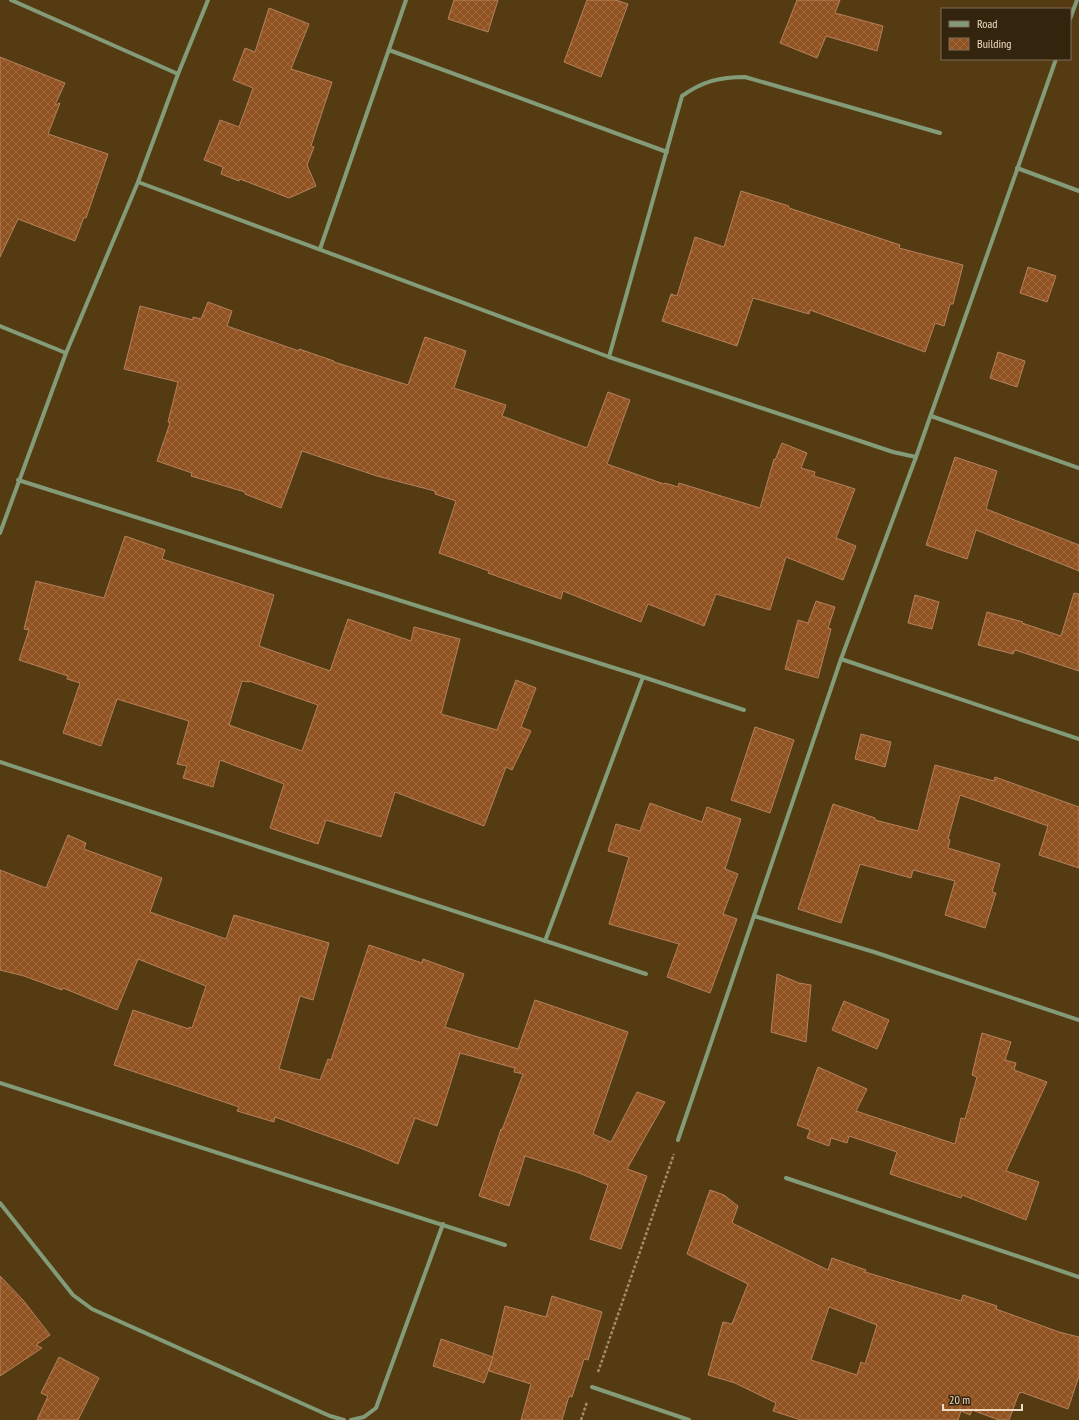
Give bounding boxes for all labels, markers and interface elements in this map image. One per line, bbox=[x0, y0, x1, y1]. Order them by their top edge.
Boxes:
legend bbox=[941, 8, 1071, 60]
text: Road bbox=[977, 16, 997, 31]
text: Building bbox=[977, 36, 1012, 51]
scale bar bbox=[943, 1386, 1022, 1412]
text: 20 m bbox=[949, 1392, 970, 1407]

